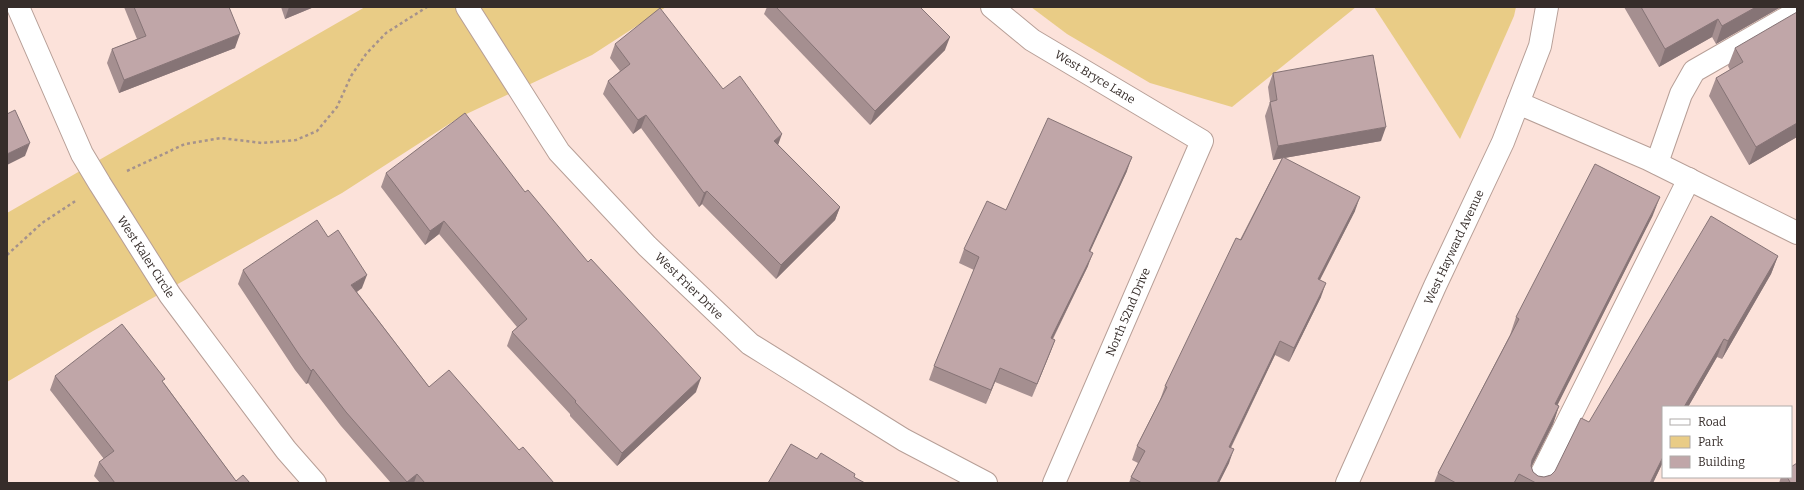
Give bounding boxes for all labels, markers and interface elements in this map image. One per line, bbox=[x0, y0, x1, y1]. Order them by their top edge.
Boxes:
street label: West Bryce Lane bbox=[1052, 47, 1138, 107]
street label: West Hayward Avenue bbox=[1421, 187, 1487, 307]
street label: West Kaler Circle bbox=[114, 213, 178, 301]
street label: West Frier Drive bbox=[652, 250, 726, 322]
street label: North 52nd Drive bbox=[1103, 266, 1153, 358]
legend bbox=[1662, 406, 1792, 478]
text: Road bbox=[1698, 415, 1726, 429]
text: Park bbox=[1698, 435, 1724, 449]
text: Building bbox=[1698, 455, 1745, 469]

